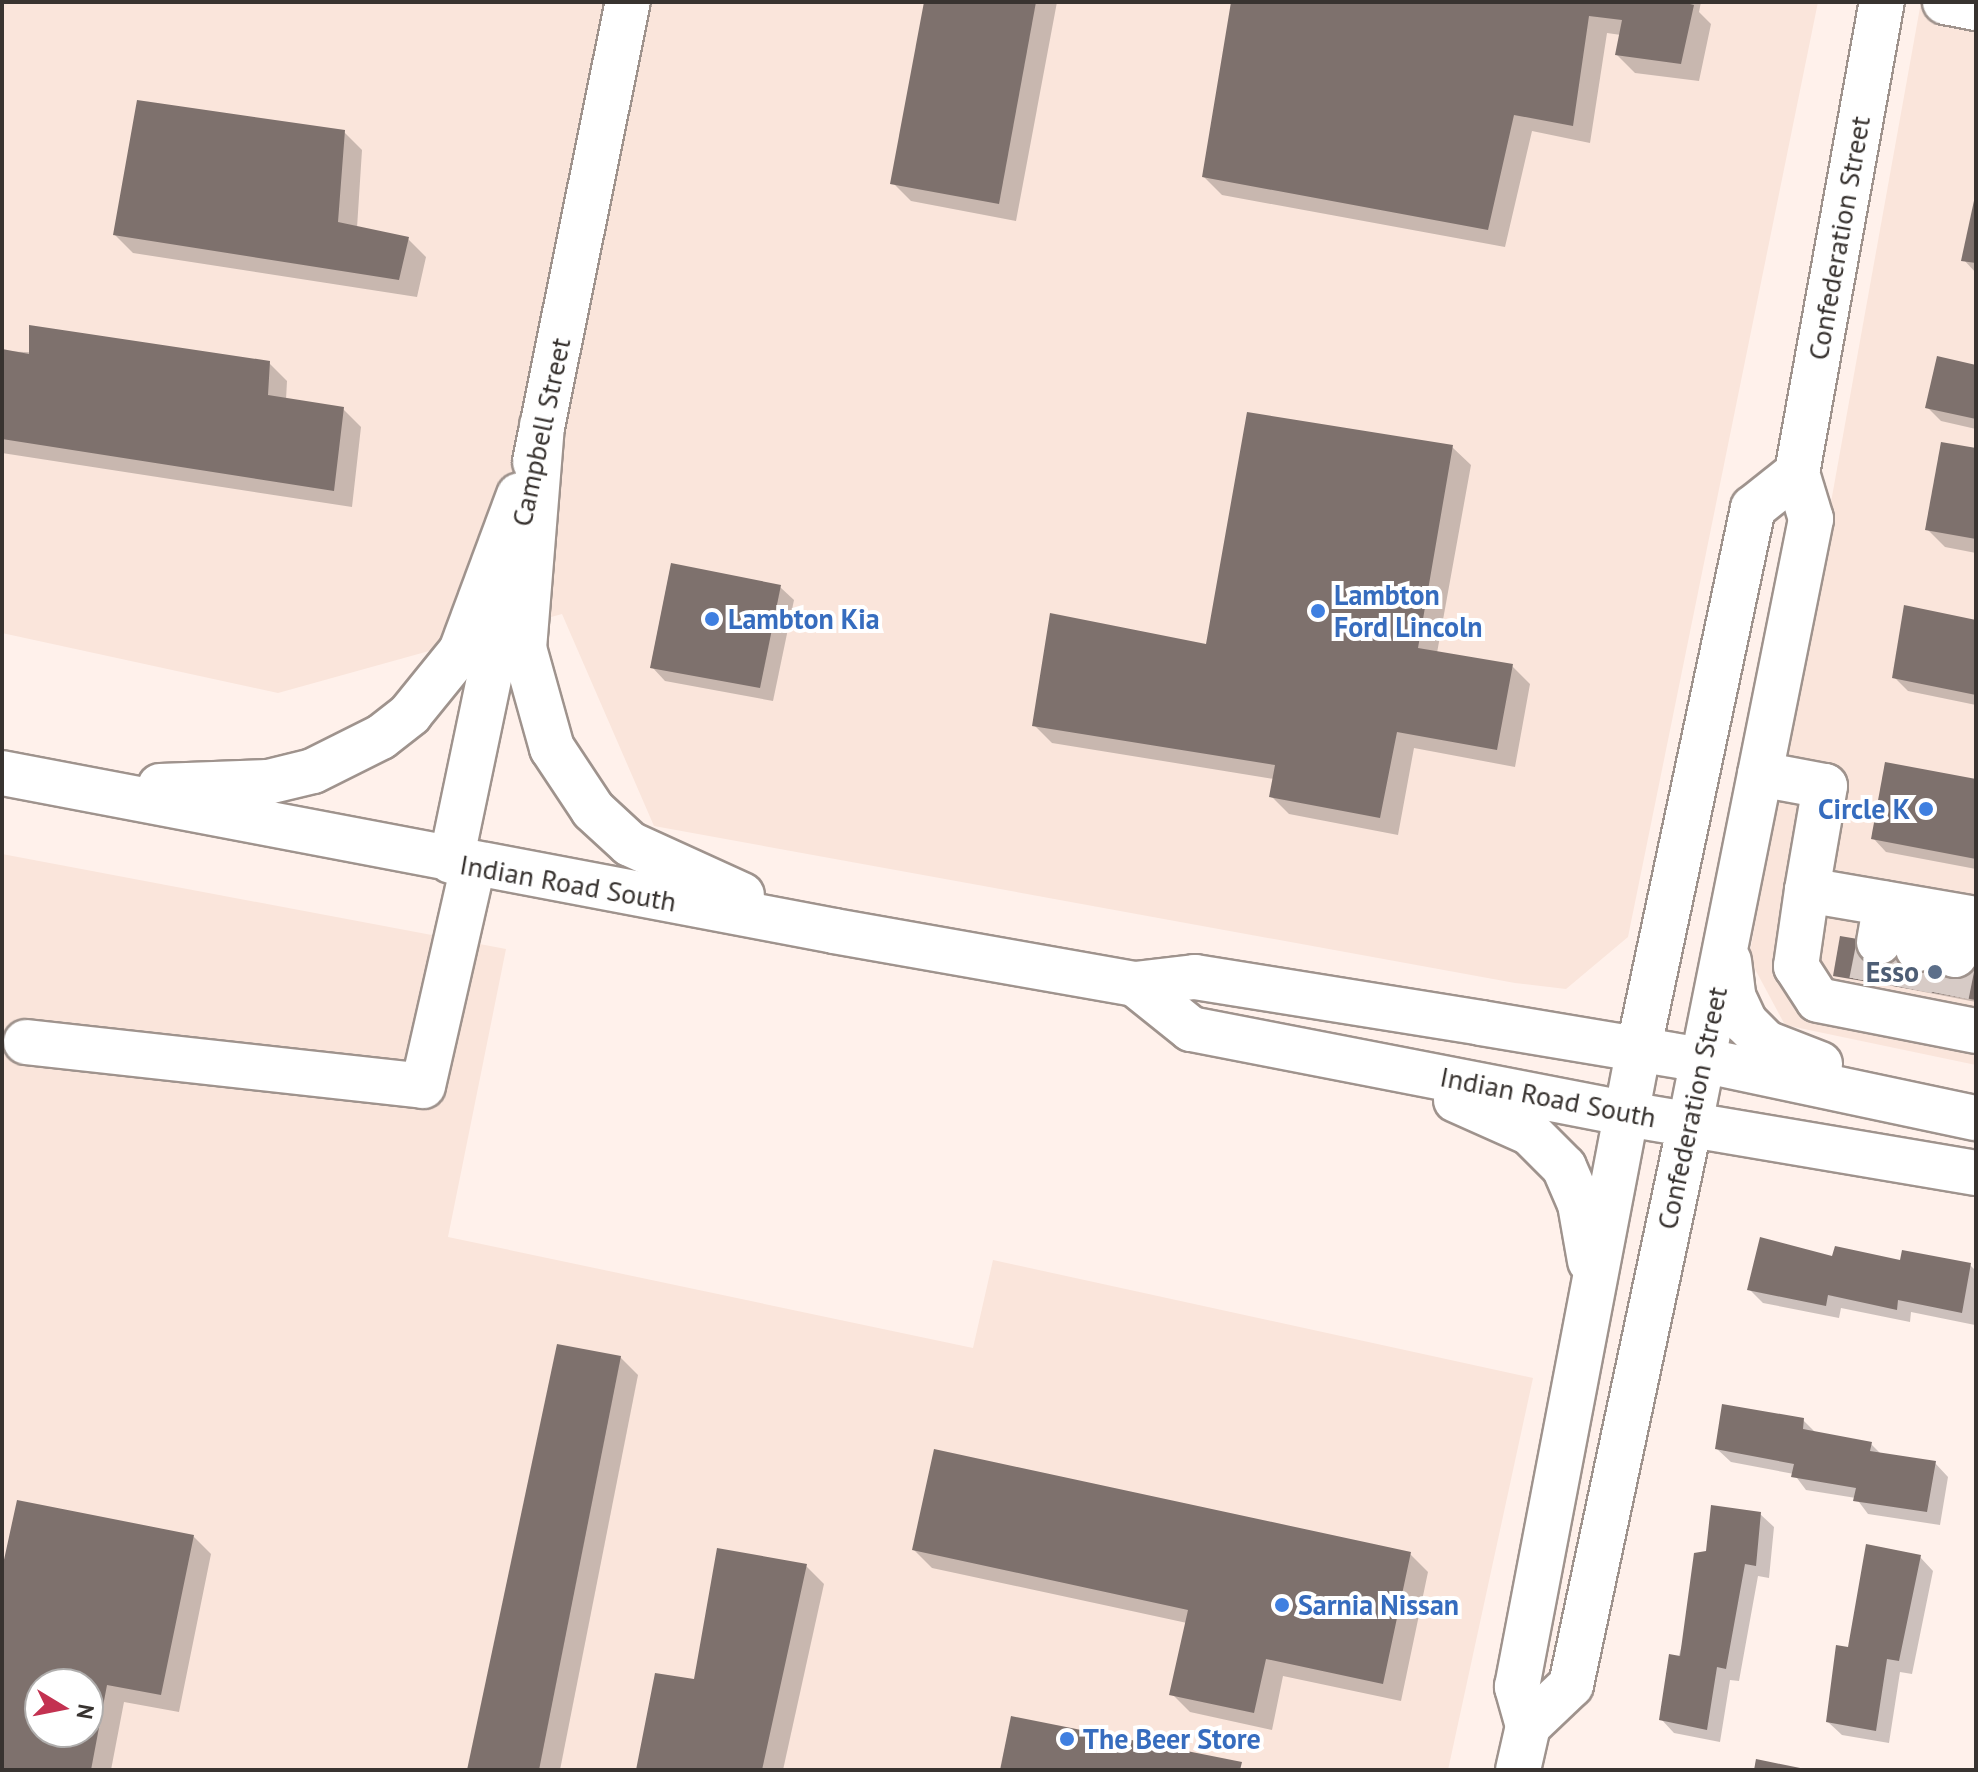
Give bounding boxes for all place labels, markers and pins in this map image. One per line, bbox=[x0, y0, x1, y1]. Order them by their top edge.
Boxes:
place label: Lambton Ford Lincoln bbox=[1334, 578, 1483, 644]
place label: Lambton Kia bbox=[728, 602, 880, 636]
marker: Lambton Ford Lincoln bbox=[1309, 602, 1327, 620]
marker: Lambton Kia bbox=[703, 610, 721, 628]
place label: Circle K bbox=[1818, 792, 1910, 826]
marker: Circle K bbox=[1917, 800, 1935, 818]
place label: Esso bbox=[1866, 955, 1919, 989]
marker: Esso bbox=[1926, 963, 1944, 981]
place label: Sarnia Nissan bbox=[1298, 1588, 1459, 1622]
marker: Sarnia Nissan bbox=[1273, 1596, 1291, 1614]
place label: The Beer Store bbox=[1083, 1722, 1261, 1756]
marker: The Beer Store bbox=[1058, 1730, 1076, 1748]

